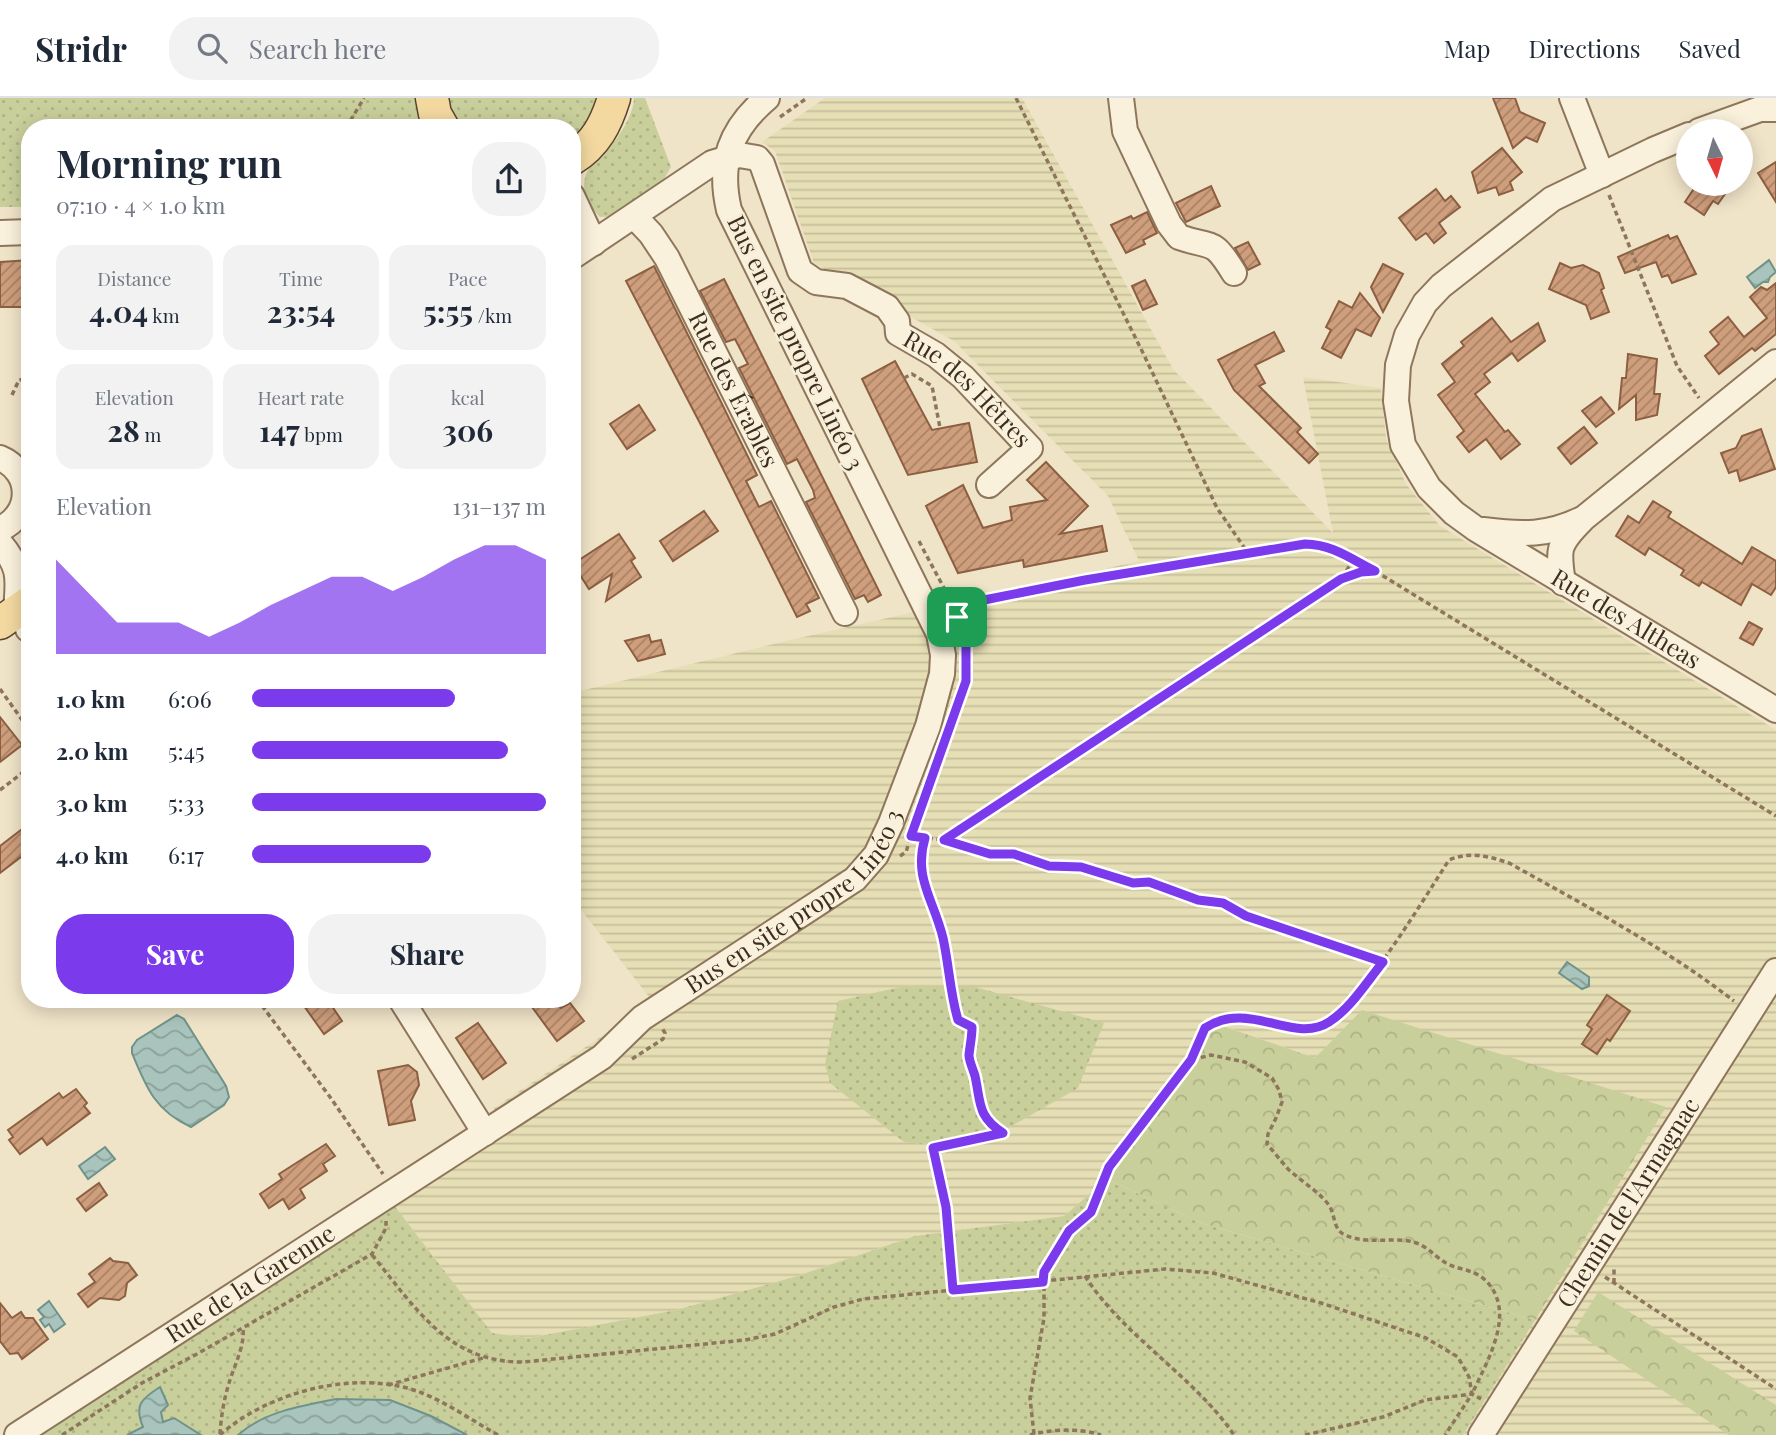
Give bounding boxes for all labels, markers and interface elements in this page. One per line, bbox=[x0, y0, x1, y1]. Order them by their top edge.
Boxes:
search box bbox=[169, 17, 659, 80]
text: Stridr bbox=[35, 26, 127, 70]
icon: search bbox=[193, 29, 231, 67]
text: Search here bbox=[249, 31, 386, 66]
text: Map bbox=[1444, 32, 1490, 64]
text: Directions bbox=[1528, 32, 1641, 64]
text: Saved bbox=[1679, 32, 1741, 64]
north arrow bbox=[1676, 119, 1754, 196]
map controls bbox=[1676, 119, 1753, 196]
text: Morning run bbox=[56, 137, 282, 188]
button: share bbox=[472, 142, 546, 216]
text: 07:10 · 4 × 1.0 km bbox=[56, 189, 225, 220]
street label: Bus en site propre Linéo 3 bbox=[721, 209, 872, 475]
text: Distance bbox=[97, 265, 171, 291]
text: Time bbox=[279, 265, 323, 291]
text: Pace bbox=[448, 265, 487, 291]
text: 4.04 bbox=[89, 291, 148, 331]
text: 23:54 bbox=[267, 291, 335, 331]
text: 5:55 bbox=[423, 291, 473, 331]
text: km bbox=[148, 302, 180, 328]
text: /km bbox=[473, 302, 512, 328]
street label: Rue des Érables bbox=[682, 305, 787, 472]
street label: Rue des Hêtres bbox=[898, 322, 1039, 453]
text: Elevation bbox=[95, 384, 174, 410]
text: Heart rate bbox=[258, 384, 344, 410]
text: kcal bbox=[451, 384, 485, 410]
text: 28 bbox=[107, 410, 140, 450]
text: 147 bbox=[259, 410, 300, 450]
text: 306 bbox=[442, 410, 493, 450]
text: m bbox=[140, 421, 161, 447]
text: bpm bbox=[300, 421, 343, 447]
text: Elevation bbox=[56, 490, 152, 521]
text: 131–137 m bbox=[452, 490, 546, 521]
street label: Rue des Altheas bbox=[1546, 560, 1707, 675]
pin bbox=[927, 587, 987, 647]
icon: arrive bbox=[938, 598, 976, 636]
text: 1.0 km bbox=[56, 683, 125, 714]
text: 6:06 bbox=[168, 683, 212, 714]
text: 2.0 km bbox=[56, 735, 128, 766]
text: 5:45 bbox=[168, 735, 205, 766]
text: 3.0 km bbox=[56, 787, 128, 818]
text: 5:33 bbox=[168, 787, 204, 818]
street label: Bus en site propre Linéo 3 bbox=[678, 804, 909, 1000]
text: 4.0 km bbox=[56, 839, 129, 870]
text: 6:17 bbox=[168, 839, 204, 870]
button: Save bbox=[56, 914, 294, 994]
button: Share bbox=[308, 914, 546, 994]
street label: Chemin de l'Armagnac bbox=[1548, 1091, 1705, 1313]
street label: Rue de la Garenne bbox=[159, 1216, 340, 1349]

